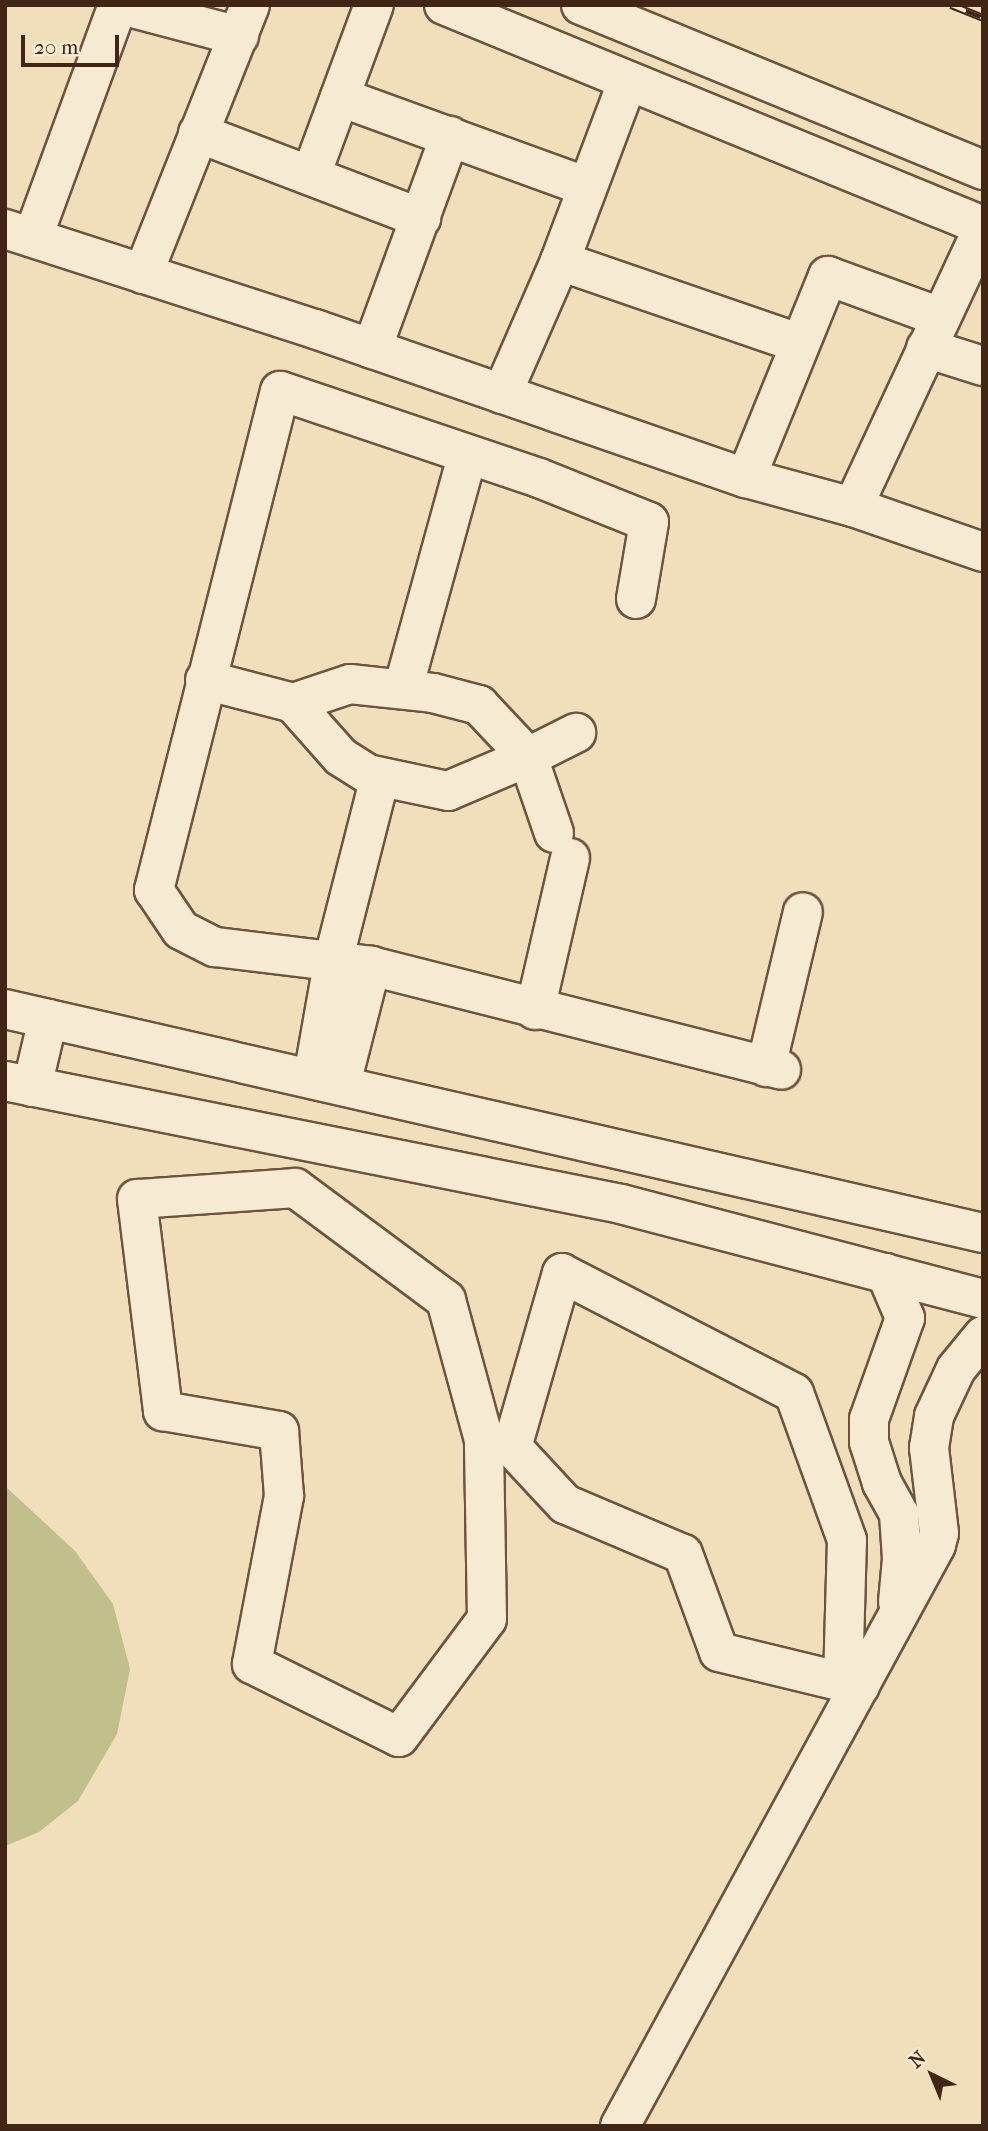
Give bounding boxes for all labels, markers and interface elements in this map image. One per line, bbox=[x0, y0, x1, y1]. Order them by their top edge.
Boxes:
scale bar bbox=[24, 21, 122, 65]
text: 20 m bbox=[34, 35, 78, 59]
north arrow bbox=[897, 2040, 967, 2110]
text: N bbox=[905, 2047, 930, 2073]

